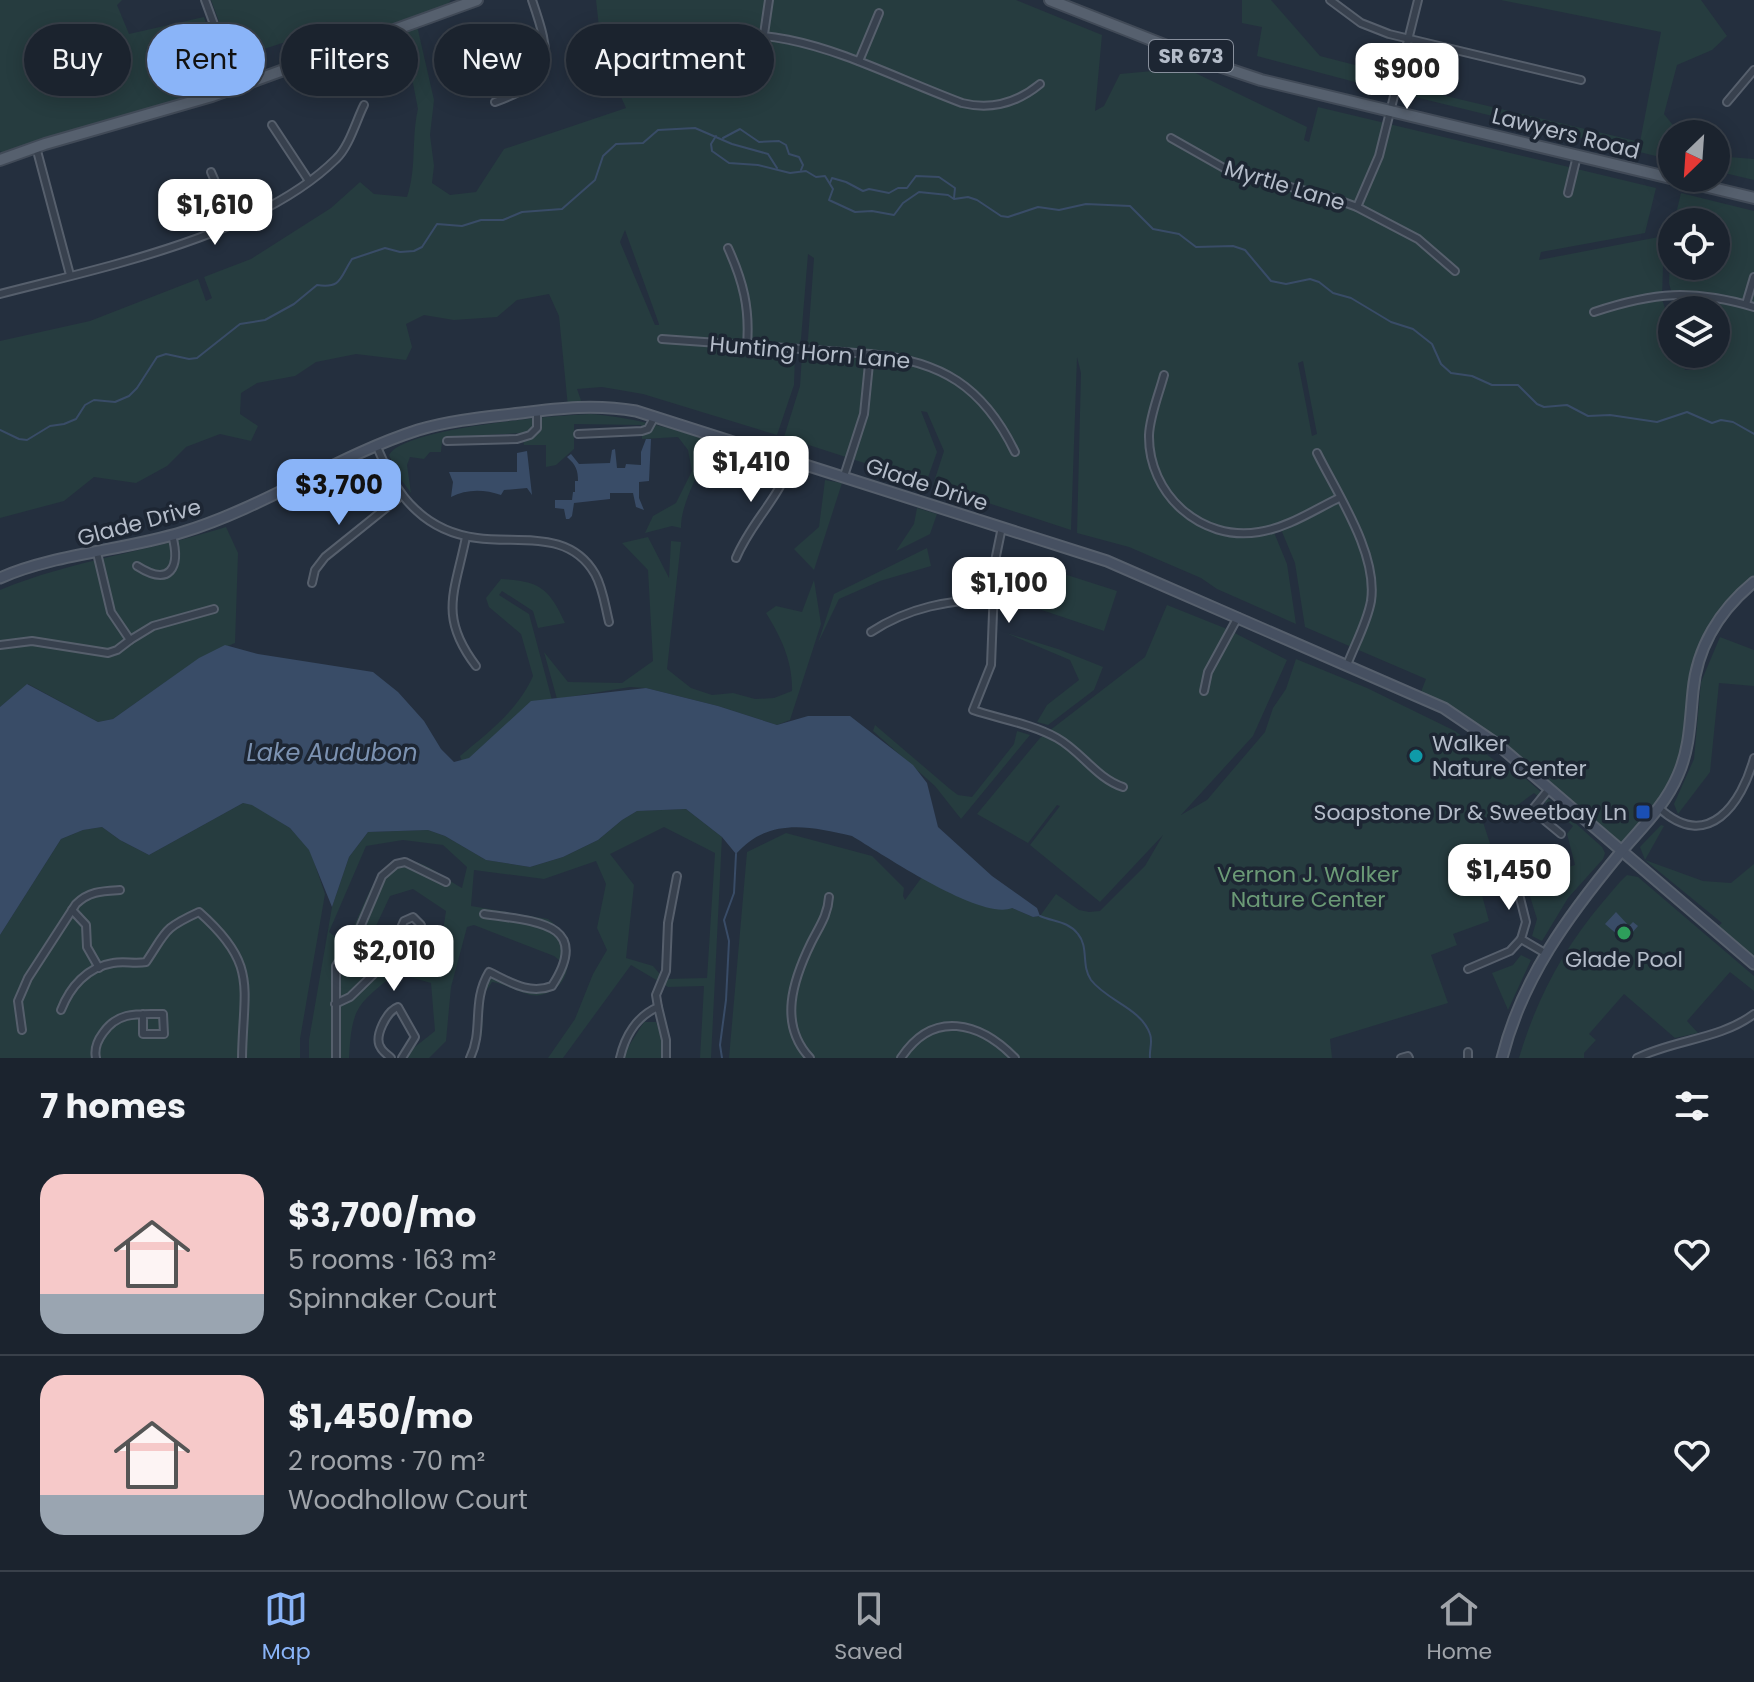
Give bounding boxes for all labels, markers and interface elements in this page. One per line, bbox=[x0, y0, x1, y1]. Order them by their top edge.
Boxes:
chip: Buy bbox=[24, 24, 131, 96]
chip: Rent bbox=[147, 24, 265, 96]
chip: Filters bbox=[281, 24, 418, 96]
chip: New bbox=[434, 24, 550, 96]
chip: Apartment bbox=[566, 24, 774, 96]
road number: SR 673 bbox=[1149, 40, 1233, 72]
pin: $900 bbox=[1360, 43, 1454, 111]
text: $900 bbox=[1373, 51, 1441, 87]
street label: Lawyers Road bbox=[1489, 100, 1643, 167]
north arrow bbox=[1658, 120, 1730, 192]
map controls bbox=[1658, 120, 1730, 368]
street label: Myrtle Lane bbox=[1221, 152, 1349, 219]
pin: $1,610 bbox=[150, 179, 280, 247]
text: $1,610 bbox=[176, 187, 254, 223]
button: locate bbox=[1658, 208, 1730, 280]
button: layers bbox=[1658, 296, 1730, 368]
street label: Hunting Horn Lane bbox=[708, 328, 912, 377]
pin: $1,410 bbox=[686, 436, 816, 504]
text: $1,410 bbox=[712, 444, 790, 480]
street label: Glade Drive bbox=[862, 450, 992, 519]
pin: $3,700 bbox=[274, 459, 404, 527]
text: $3,700 bbox=[295, 467, 383, 503]
street label: Glade Drive bbox=[74, 491, 204, 554]
pin: $1,100 bbox=[944, 557, 1074, 625]
text: $1,100 bbox=[970, 565, 1048, 601]
place label: Walker Nature Center bbox=[1432, 728, 1587, 784]
water label: Lake Audubon bbox=[246, 736, 418, 769]
marker: Walker Nature Center bbox=[1407, 747, 1425, 765]
place label: Soapstone Dr & Sweetbay Ln bbox=[1313, 797, 1627, 828]
marker: Soapstone Dr & Sweetbay Ln bbox=[1634, 803, 1652, 821]
pin: $1,450 bbox=[1444, 844, 1574, 912]
text: $1,450 bbox=[1466, 852, 1552, 888]
park label: Vernon J. Walker Nature Center bbox=[1217, 859, 1399, 915]
marker: Glade Pool bbox=[1615, 924, 1633, 942]
pin: $2,010 bbox=[329, 925, 459, 993]
text: $2,010 bbox=[352, 933, 436, 969]
place label: Glade Pool bbox=[1565, 944, 1683, 975]
text: 7 homes bbox=[40, 1082, 186, 1130]
icon: filters bbox=[1670, 1084, 1714, 1128]
text: $3,700/mo bbox=[288, 1191, 476, 1239]
icon: home bbox=[104, 1206, 200, 1302]
icon: heart bbox=[1670, 1232, 1714, 1276]
text: 5 rooms · 163 m² bbox=[288, 1242, 496, 1278]
text: Spinnaker Court bbox=[288, 1281, 497, 1317]
text: $1,450/mo bbox=[288, 1392, 473, 1440]
icon: home bbox=[104, 1407, 200, 1503]
icon: heart bbox=[1670, 1433, 1714, 1477]
text: 2 rooms · 70 m² bbox=[288, 1443, 485, 1479]
text: Woodhollow Court bbox=[288, 1482, 528, 1518]
tab: Map bbox=[262, 1587, 311, 1668]
tab: Saved bbox=[834, 1587, 903, 1668]
tab: Home bbox=[1427, 1587, 1492, 1668]

